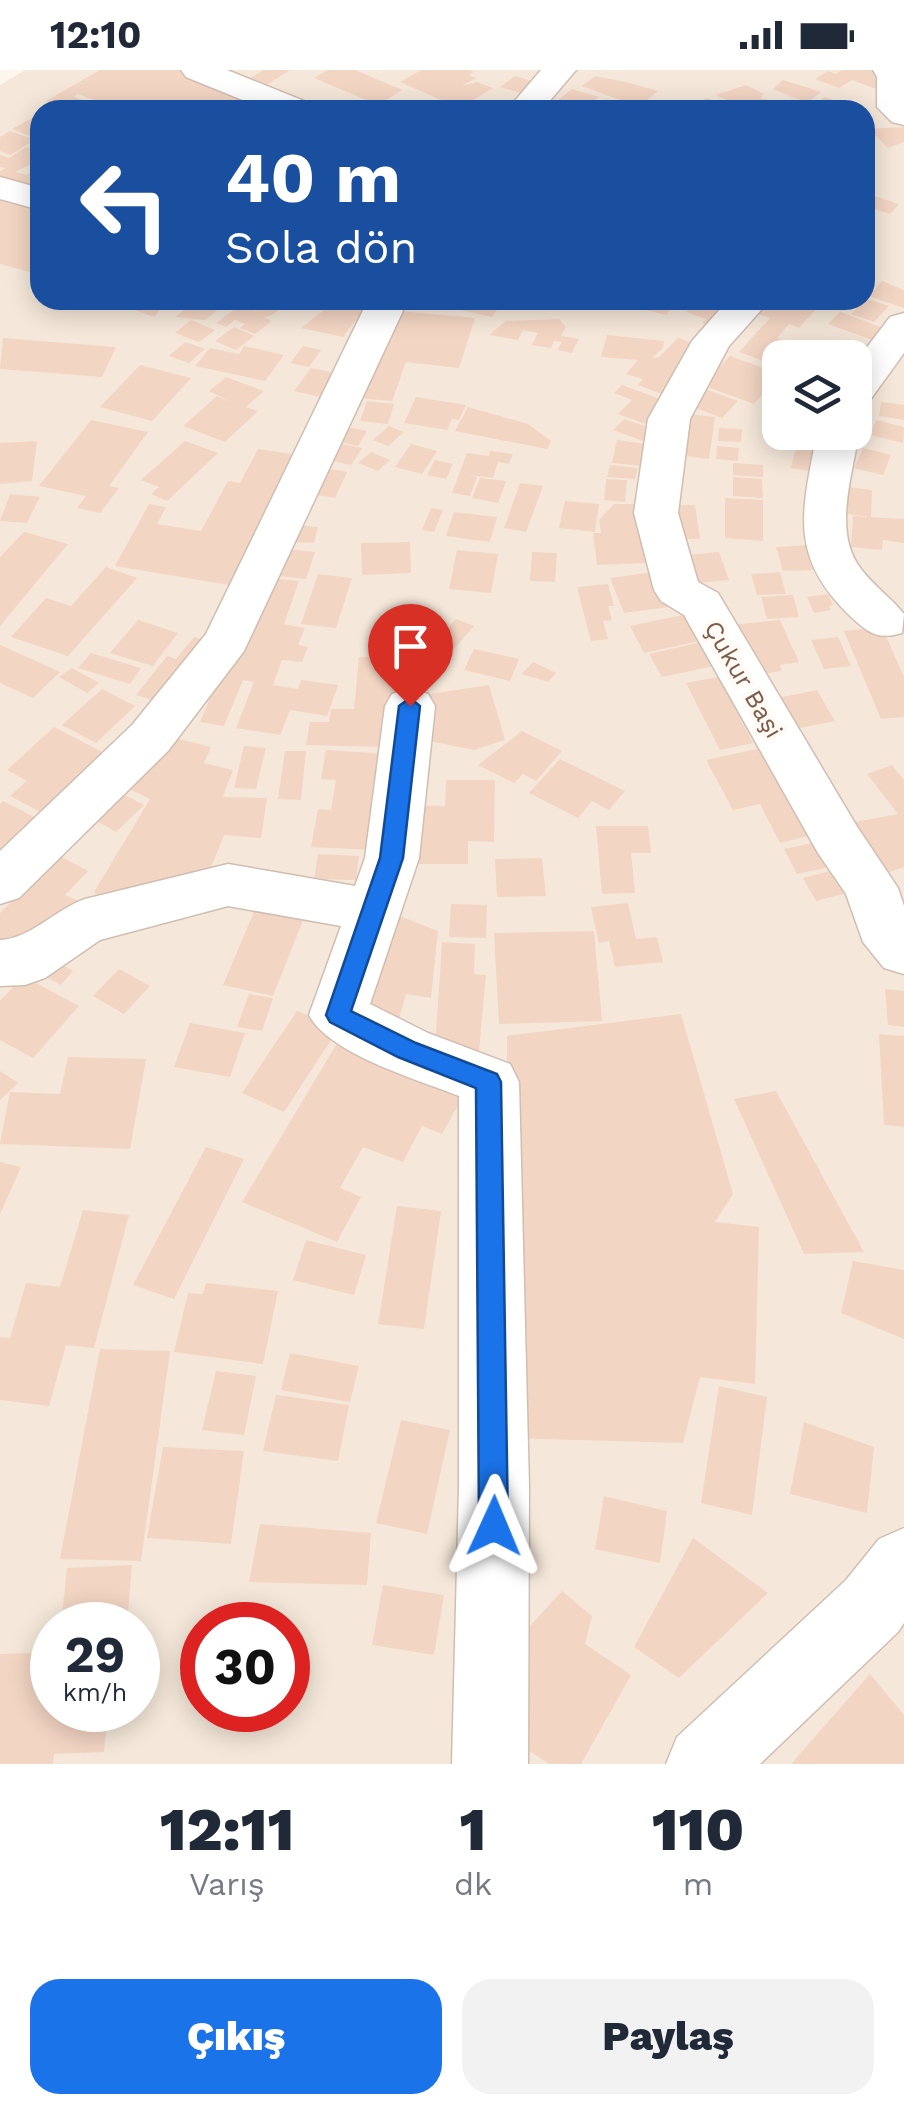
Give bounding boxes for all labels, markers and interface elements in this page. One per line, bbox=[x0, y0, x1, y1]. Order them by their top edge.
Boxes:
text: 12:10 bbox=[50, 13, 141, 57]
text: 40 m bbox=[225, 137, 401, 219]
icon: left bbox=[60, 140, 190, 270]
text: Sola dön bbox=[225, 221, 417, 274]
map controls bbox=[762, 340, 872, 450]
button: layers bbox=[762, 340, 872, 450]
pin bbox=[368, 604, 453, 707]
street label: Çukur Başi bbox=[698, 615, 789, 743]
icon: arrive bbox=[383, 619, 438, 674]
position arrow bbox=[442, 1474, 546, 1578]
speed limit sign: 30 bbox=[180, 1602, 310, 1732]
text: 29 bbox=[65, 1625, 125, 1684]
text: km/h bbox=[63, 1678, 127, 1707]
text: 12:11 bbox=[160, 1794, 294, 1865]
text: 1 bbox=[460, 1794, 486, 1865]
text: 110 bbox=[652, 1794, 744, 1865]
text: Varış bbox=[189, 1865, 265, 1903]
text: dk bbox=[454, 1865, 492, 1903]
text: m bbox=[683, 1865, 713, 1903]
button: Çıkış bbox=[30, 1979, 442, 2094]
button: Paylaş bbox=[462, 1979, 874, 2094]

